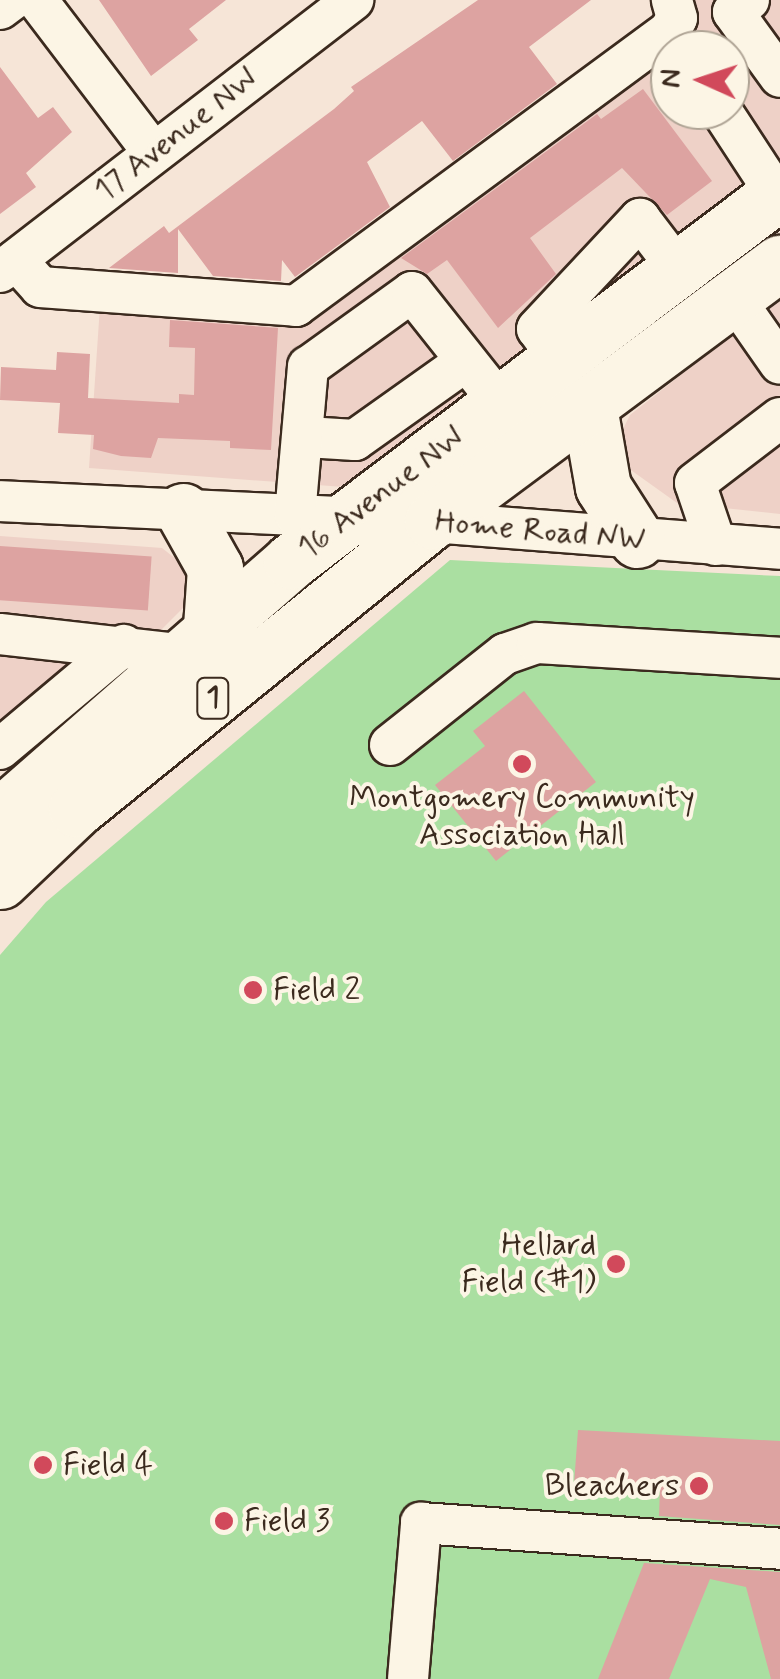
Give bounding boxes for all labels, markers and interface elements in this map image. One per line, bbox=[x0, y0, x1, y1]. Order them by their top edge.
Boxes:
north arrow bbox=[650, 30, 750, 130]
street label: 17 Avenue NW bbox=[87, 60, 265, 210]
text: N bbox=[653, 68, 691, 89]
street label: 16 Avenue NW bbox=[291, 418, 471, 568]
street label: Home Road NW bbox=[434, 503, 646, 559]
road number: 1 bbox=[196, 673, 230, 723]
marker: Montgomery Community Association Hall bbox=[511, 753, 533, 775]
place label: Montgomery Community Association Hall bbox=[348, 780, 696, 855]
place label: Field 2 bbox=[273, 971, 360, 1009]
marker: Field 2 bbox=[242, 979, 264, 1001]
place label: Hellard Field (#1) bbox=[461, 1227, 596, 1302]
marker: Hellard Field (#1) bbox=[605, 1253, 627, 1275]
place label: Field 4 bbox=[63, 1446, 153, 1484]
marker: Field 4 bbox=[32, 1454, 54, 1476]
place label: Bleachers bbox=[545, 1467, 679, 1505]
marker: Bleachers bbox=[688, 1475, 710, 1497]
place label: Field 3 bbox=[244, 1502, 330, 1540]
marker: Field 3 bbox=[213, 1510, 235, 1532]

